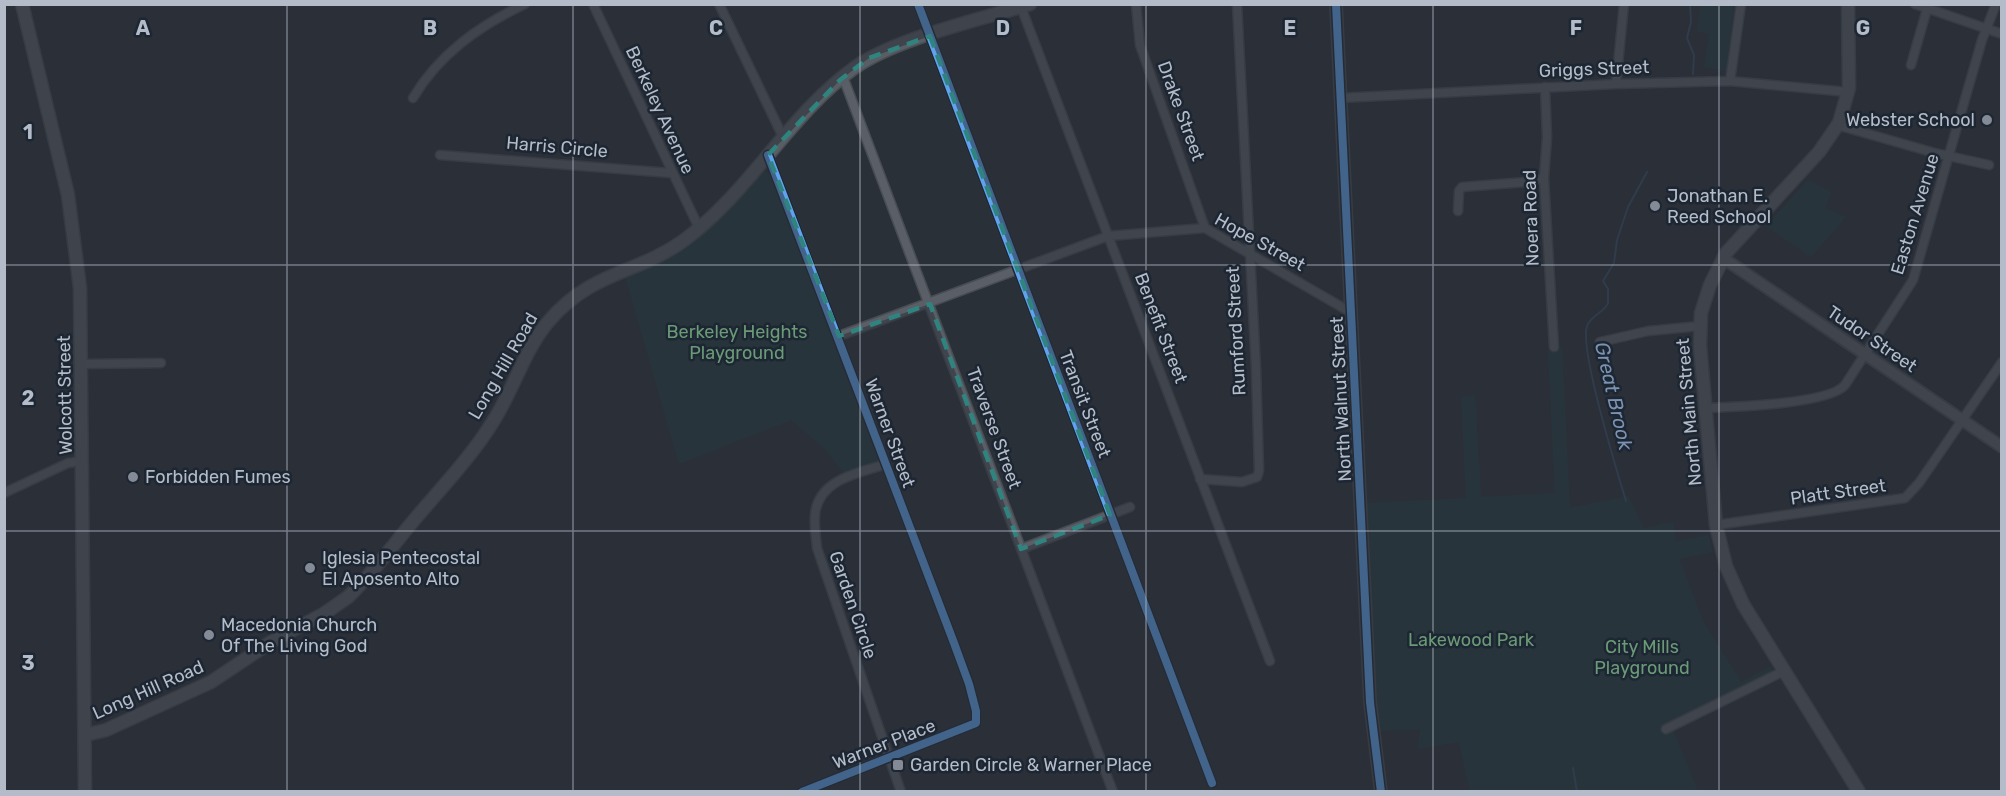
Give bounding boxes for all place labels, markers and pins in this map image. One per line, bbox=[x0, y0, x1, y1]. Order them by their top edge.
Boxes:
place label: Webster School bbox=[1846, 109, 1975, 131]
marker: Webster School bbox=[1980, 113, 1994, 127]
place label: Jonathan E. Reed School bbox=[1667, 185, 1771, 228]
marker: Jonathan E. Reed School bbox=[1648, 199, 1662, 213]
place label: Forbidden Fumes bbox=[145, 466, 291, 488]
marker: Forbidden Fumes bbox=[126, 470, 140, 484]
place label: Iglesia Pentecostal El Aposento Alto bbox=[322, 547, 480, 590]
marker: Iglesia Pentecostal El Aposento Alto bbox=[303, 561, 317, 575]
place label: Macedonia Church Of The Living God bbox=[221, 614, 377, 657]
marker: Macedonia Church Of The Living God bbox=[202, 628, 216, 642]
place label: Garden Circle & Warner Place bbox=[910, 754, 1152, 776]
marker: Garden Circle & Warner Place bbox=[891, 758, 905, 772]

